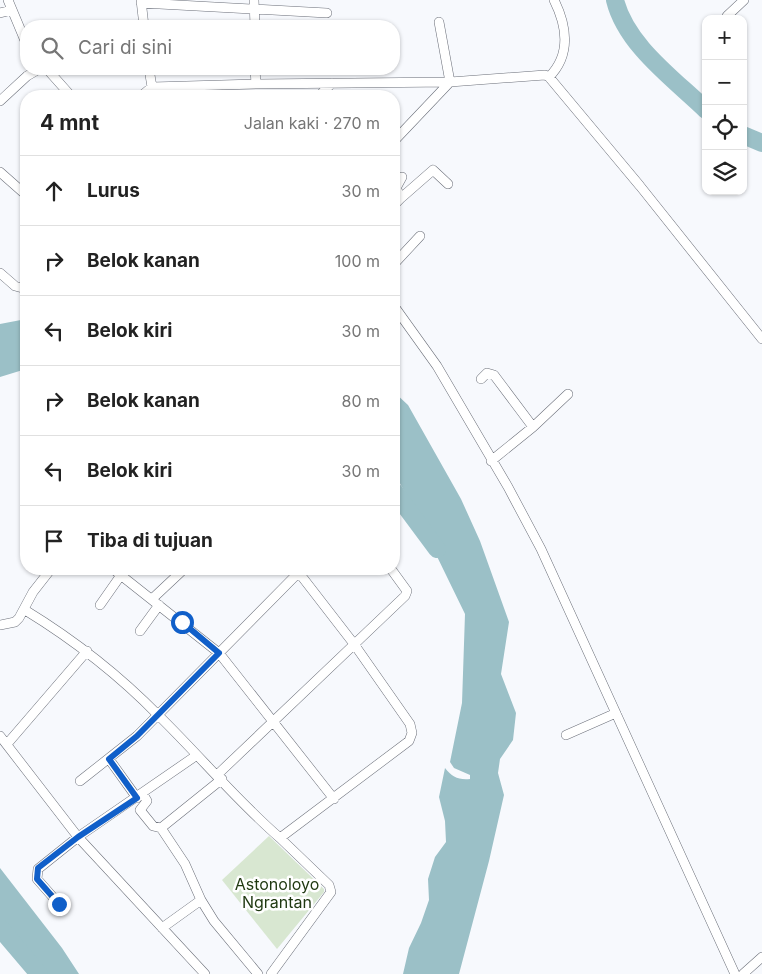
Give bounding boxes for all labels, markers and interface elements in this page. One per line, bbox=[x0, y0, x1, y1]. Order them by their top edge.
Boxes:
map controls bbox=[702, 15, 747, 195]
button: + bbox=[702, 15, 747, 60]
search box bbox=[20, 20, 400, 75]
icon: search bbox=[38, 34, 66, 62]
text: Cari di sini bbox=[78, 36, 172, 59]
button: − bbox=[702, 60, 747, 105]
button: locate bbox=[702, 105, 747, 150]
text: 4 mnt bbox=[40, 110, 99, 135]
text: Jalan kaki · 270 m bbox=[244, 113, 380, 133]
button: layers bbox=[702, 150, 747, 195]
icon: ahead bbox=[40, 177, 68, 205]
text: Lurus bbox=[87, 179, 140, 202]
text: 30 m bbox=[342, 181, 380, 201]
icon: right bbox=[40, 247, 68, 275]
text: Belok kanan bbox=[87, 249, 200, 272]
text: 100 m bbox=[335, 251, 380, 271]
icon: left bbox=[40, 317, 68, 345]
text: Belok kiri bbox=[87, 319, 172, 342]
text: 30 m bbox=[342, 321, 380, 341]
icon: right bbox=[40, 387, 68, 415]
text: Belok kanan bbox=[87, 389, 200, 412]
text: 80 m bbox=[341, 391, 380, 411]
icon: left bbox=[40, 457, 68, 485]
text: Belok kiri bbox=[87, 459, 172, 482]
text: 30 m bbox=[342, 461, 380, 481]
icon: arrive bbox=[40, 527, 68, 555]
text: Tiba di tujuan bbox=[87, 529, 213, 552]
route start bbox=[171, 611, 194, 634]
park label: Astonoloyo Ngrantan bbox=[235, 874, 319, 912]
route end bbox=[48, 893, 71, 916]

